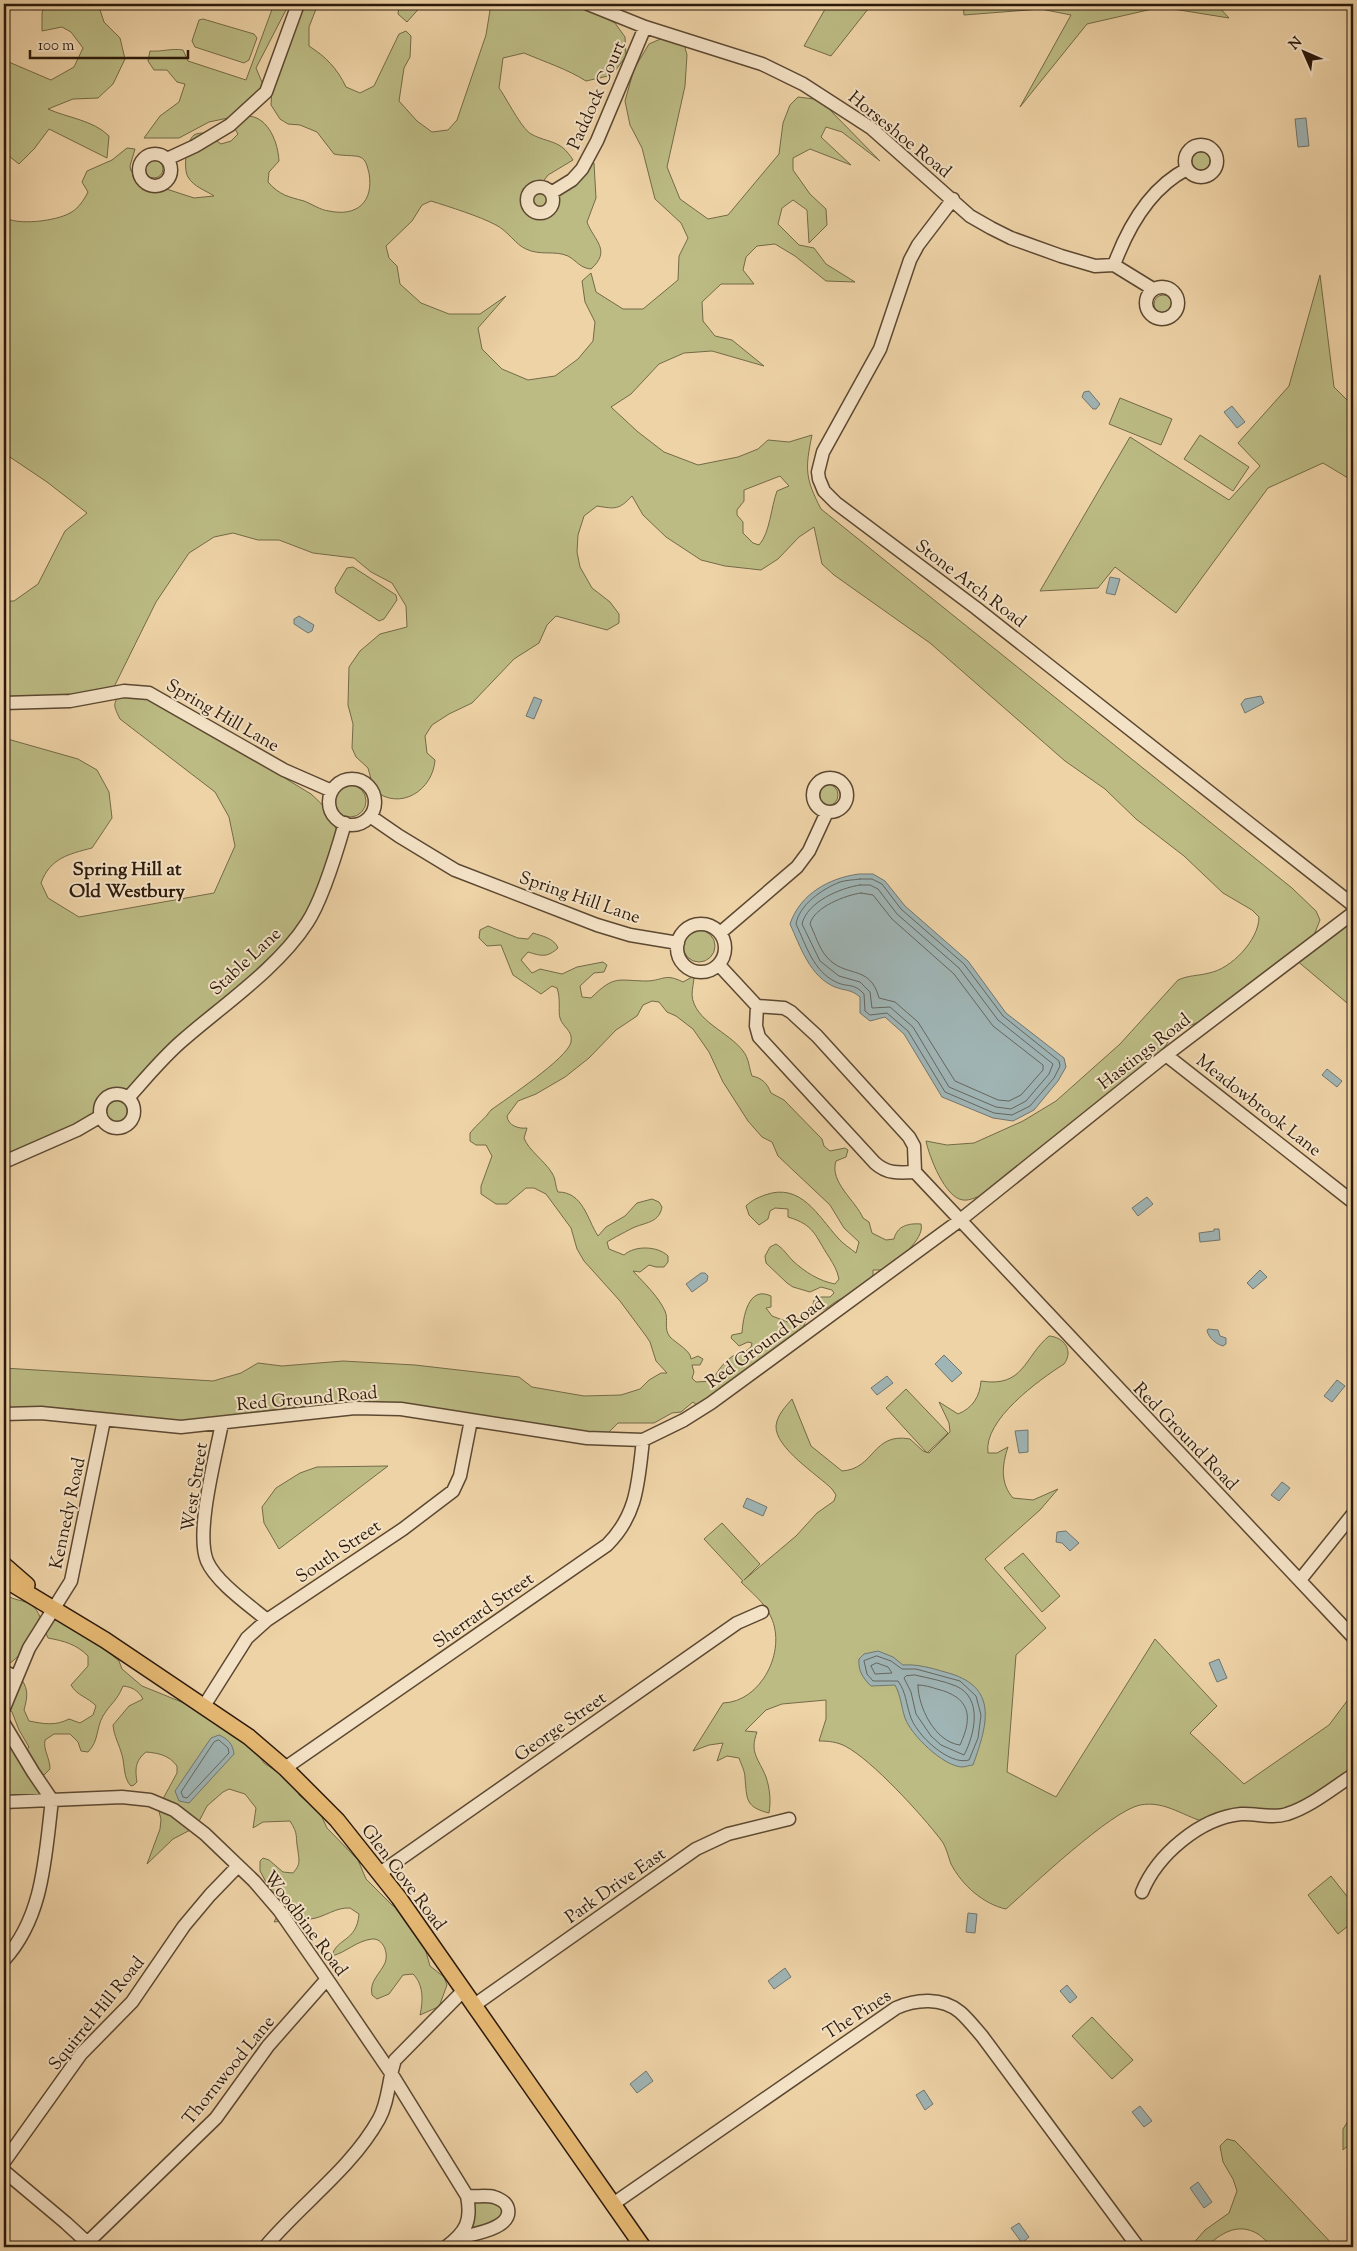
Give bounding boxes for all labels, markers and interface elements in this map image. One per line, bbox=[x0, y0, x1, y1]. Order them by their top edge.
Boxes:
scale bar bbox=[30, 28, 188, 60]
north arrow bbox=[1280, 28, 1330, 78]
text: N bbox=[1285, 33, 1307, 55]
text: 100 m bbox=[38, 36, 75, 57]
street label: Paddock Court bbox=[562, 37, 633, 154]
street label: Horseshoe Road bbox=[841, 86, 956, 185]
street label: Stone Arch Road bbox=[909, 534, 1031, 635]
street label: Spring Hill Lane bbox=[161, 674, 283, 760]
district label: Spring Hill at Old Westbury bbox=[69, 857, 185, 906]
street label: Spring Hill Lane bbox=[515, 866, 644, 932]
street label: Stable Lane bbox=[205, 922, 288, 1003]
street label: Hastings Road bbox=[1093, 1008, 1197, 1097]
street label: Meadowbrook Lane bbox=[1189, 1049, 1326, 1164]
street label: Red Ground Road bbox=[701, 1292, 831, 1396]
street label: Red Ground Road bbox=[1126, 1377, 1243, 1497]
street label: Red Ground Road bbox=[236, 1381, 379, 1419]
street label: West Street bbox=[176, 1441, 216, 1534]
street label: Kennedy Road bbox=[44, 1455, 93, 1572]
street label: South Street bbox=[291, 1514, 387, 1591]
street label: Sherrard Street bbox=[428, 1567, 540, 1656]
street label: George Street bbox=[510, 1686, 612, 1769]
street label: Glen Cove Road bbox=[354, 1820, 451, 1937]
street label: Park Drive East bbox=[560, 1842, 672, 1931]
street label: Woodbine Road bbox=[256, 1866, 353, 1982]
street label: Squirrel Hill Road bbox=[43, 1952, 152, 2077]
street label: The Pines bbox=[819, 1984, 897, 2047]
street label: Thornwood Lane bbox=[177, 2011, 282, 2132]

